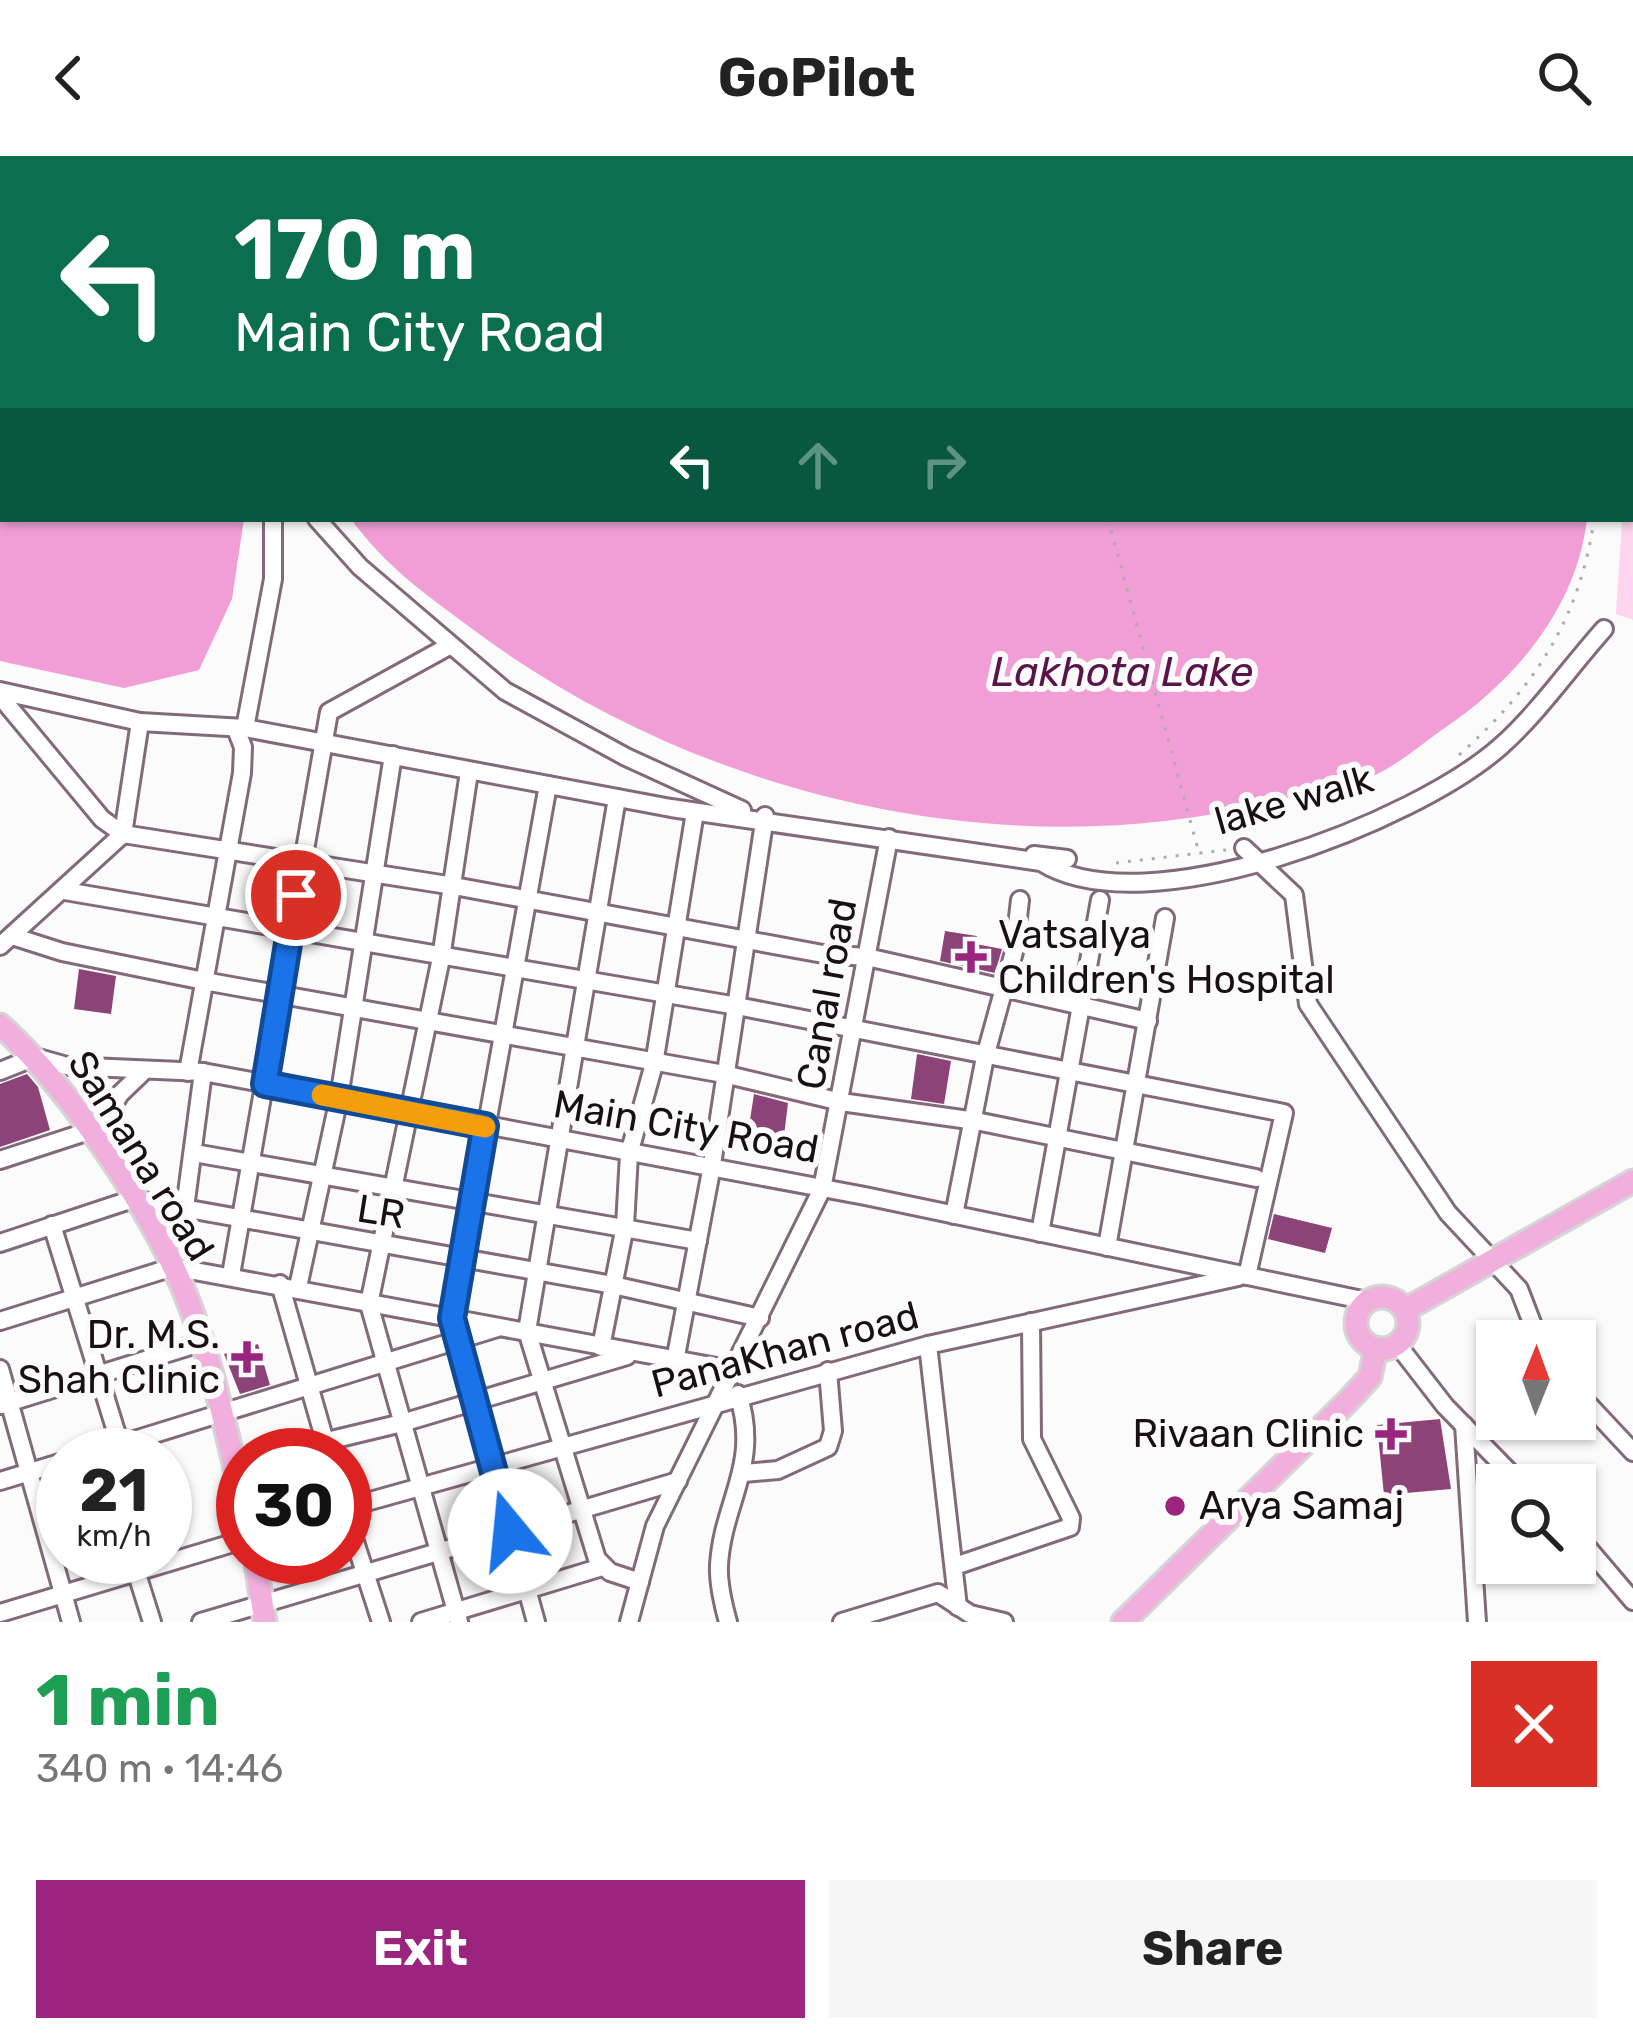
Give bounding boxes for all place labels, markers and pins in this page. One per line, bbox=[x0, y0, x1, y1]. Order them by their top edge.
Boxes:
pin bbox=[245, 844, 347, 946]
place label: Vatsalya Children's Hospital bbox=[998, 912, 1335, 1003]
marker: Vatsalya Children's Hospital bbox=[955, 941, 987, 973]
place label: Dr. M.S. Shah Clinic bbox=[18, 1312, 220, 1403]
marker: Dr. M.S. Shah Clinic bbox=[231, 1341, 263, 1373]
place label: Rivaan Clinic bbox=[1132, 1411, 1364, 1457]
marker: Rivaan Clinic bbox=[1375, 1418, 1407, 1450]
place label: Arya Samaj bbox=[1199, 1483, 1404, 1529]
marker: Arya Samaj bbox=[1162, 1493, 1188, 1519]

